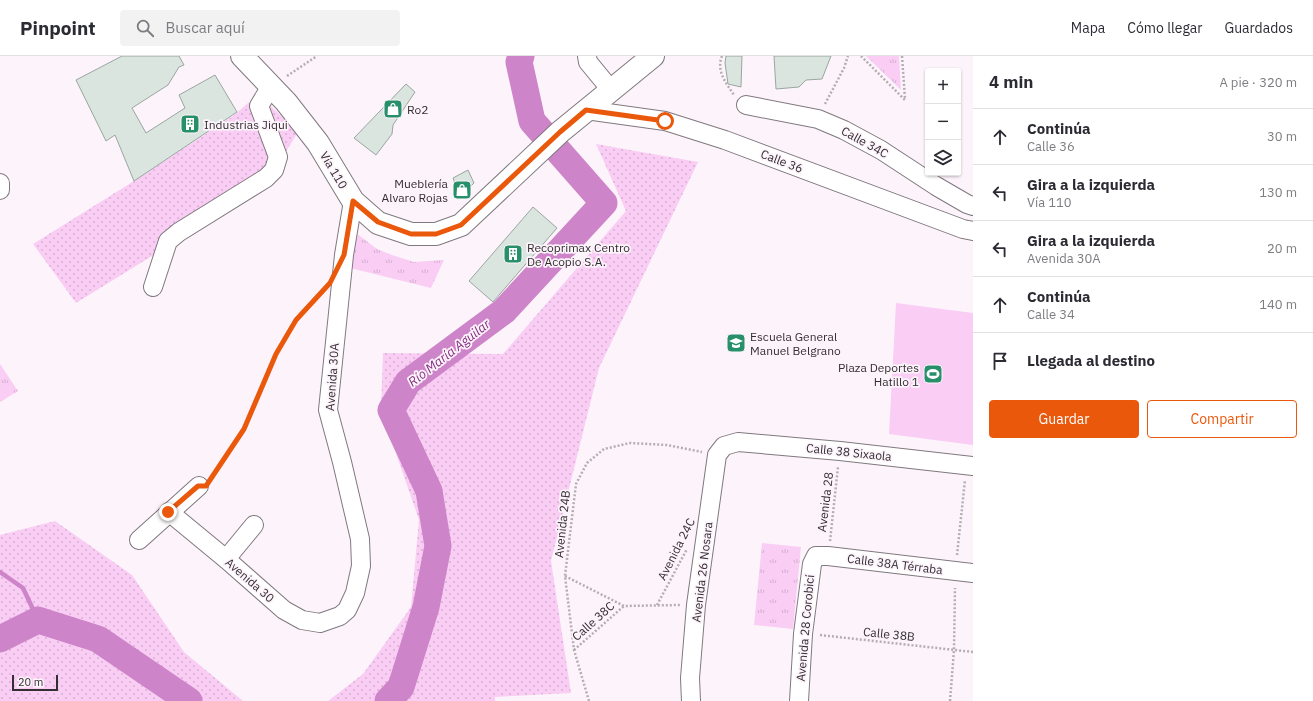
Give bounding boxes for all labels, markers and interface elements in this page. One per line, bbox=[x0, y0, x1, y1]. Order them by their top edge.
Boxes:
search box bbox=[120, 10, 400, 46]
text: Pinpoint bbox=[20, 16, 96, 40]
icon: search bbox=[134, 17, 156, 39]
text: Buscar aquí bbox=[166, 18, 245, 37]
text: Mapa bbox=[1071, 19, 1105, 37]
text: Cómo llegar bbox=[1127, 19, 1202, 37]
text: Guardados bbox=[1224, 19, 1293, 37]
map controls bbox=[925, 68, 961, 176]
button: + bbox=[925, 68, 961, 104]
text: 4 min bbox=[989, 71, 1033, 93]
text: A pie · 320 m bbox=[1219, 74, 1297, 91]
shop icon: Ro2 bbox=[382, 98, 404, 120]
place label: Ro2 bbox=[407, 102, 428, 117]
button: − bbox=[925, 104, 961, 140]
route start bbox=[656, 112, 674, 130]
building icon: Industrias Jiqui bbox=[179, 113, 201, 135]
place label: Industrias Jiqui bbox=[204, 117, 288, 132]
text: Continúa bbox=[1027, 119, 1091, 138]
street label: Calle 34C bbox=[839, 123, 892, 161]
icon: ahead bbox=[989, 126, 1011, 148]
text: 30 m bbox=[1267, 128, 1297, 145]
text: Calle 36 bbox=[1027, 138, 1075, 155]
button: layers bbox=[925, 140, 961, 176]
street label: Calle 36 bbox=[759, 146, 805, 176]
street label: Vía 110 bbox=[317, 148, 351, 192]
text: Gira a la izquierda bbox=[1027, 175, 1155, 194]
place label: Mueblería Alvaro Rojas bbox=[382, 176, 449, 205]
shop icon: Mueblería Alvaro Rojas bbox=[451, 179, 473, 201]
icon: left bbox=[989, 182, 1011, 204]
text: 130 m bbox=[1259, 184, 1297, 201]
text: Vía 110 bbox=[1027, 194, 1072, 211]
text: Gira a la izquierda bbox=[1027, 231, 1155, 250]
icon: left bbox=[989, 238, 1011, 260]
place label: Recoprimax Centro De Acopio S.A. bbox=[527, 240, 630, 269]
text: 20 m bbox=[1267, 240, 1297, 257]
building icon: Recoprimax Centro De Acopio S.A. bbox=[502, 243, 524, 265]
text: Avenida 30A bbox=[1027, 250, 1101, 267]
text: Continúa bbox=[1027, 287, 1091, 306]
icon: ahead bbox=[989, 294, 1011, 316]
text: 140 m bbox=[1259, 296, 1297, 313]
text: Calle 34 bbox=[1027, 306, 1075, 323]
water label: Río María Aguilar bbox=[405, 315, 494, 390]
place label: Escuela General Manuel Belgrano bbox=[750, 329, 841, 358]
school or university icon: Escuela General Manuel Belgrano bbox=[725, 332, 747, 354]
street label: Avenida 30A bbox=[322, 342, 342, 411]
icon: arrive bbox=[989, 350, 1011, 372]
text: Llegada al destino bbox=[1027, 351, 1155, 370]
place label: Plaza Deportes Hatillo 1 bbox=[838, 360, 919, 389]
sports icon: Plaza Deportes Hatillo 1 bbox=[922, 363, 944, 385]
button: Guardar bbox=[989, 400, 1139, 438]
button: Compartir bbox=[1147, 400, 1297, 438]
street label: Calle 38 Sixaola bbox=[806, 440, 893, 464]
street label: Avenida 28 bbox=[814, 471, 836, 533]
street label: Avenida 24B bbox=[551, 489, 573, 559]
route end bbox=[159, 503, 177, 521]
street label: Avenida 24C bbox=[654, 515, 698, 583]
street label: Avenida 26 Nosara bbox=[688, 520, 716, 623]
street label: Calle 38A Térraba bbox=[846, 551, 944, 577]
street label: Avenida 30 bbox=[222, 555, 278, 605]
street label: Avenida 28 Corobicí bbox=[793, 574, 817, 682]
street label: Calle 38C bbox=[569, 598, 618, 644]
street label: Calle 38B bbox=[862, 624, 916, 644]
scale bar bbox=[12, 673, 58, 692]
text: 20 m bbox=[18, 675, 43, 689]

